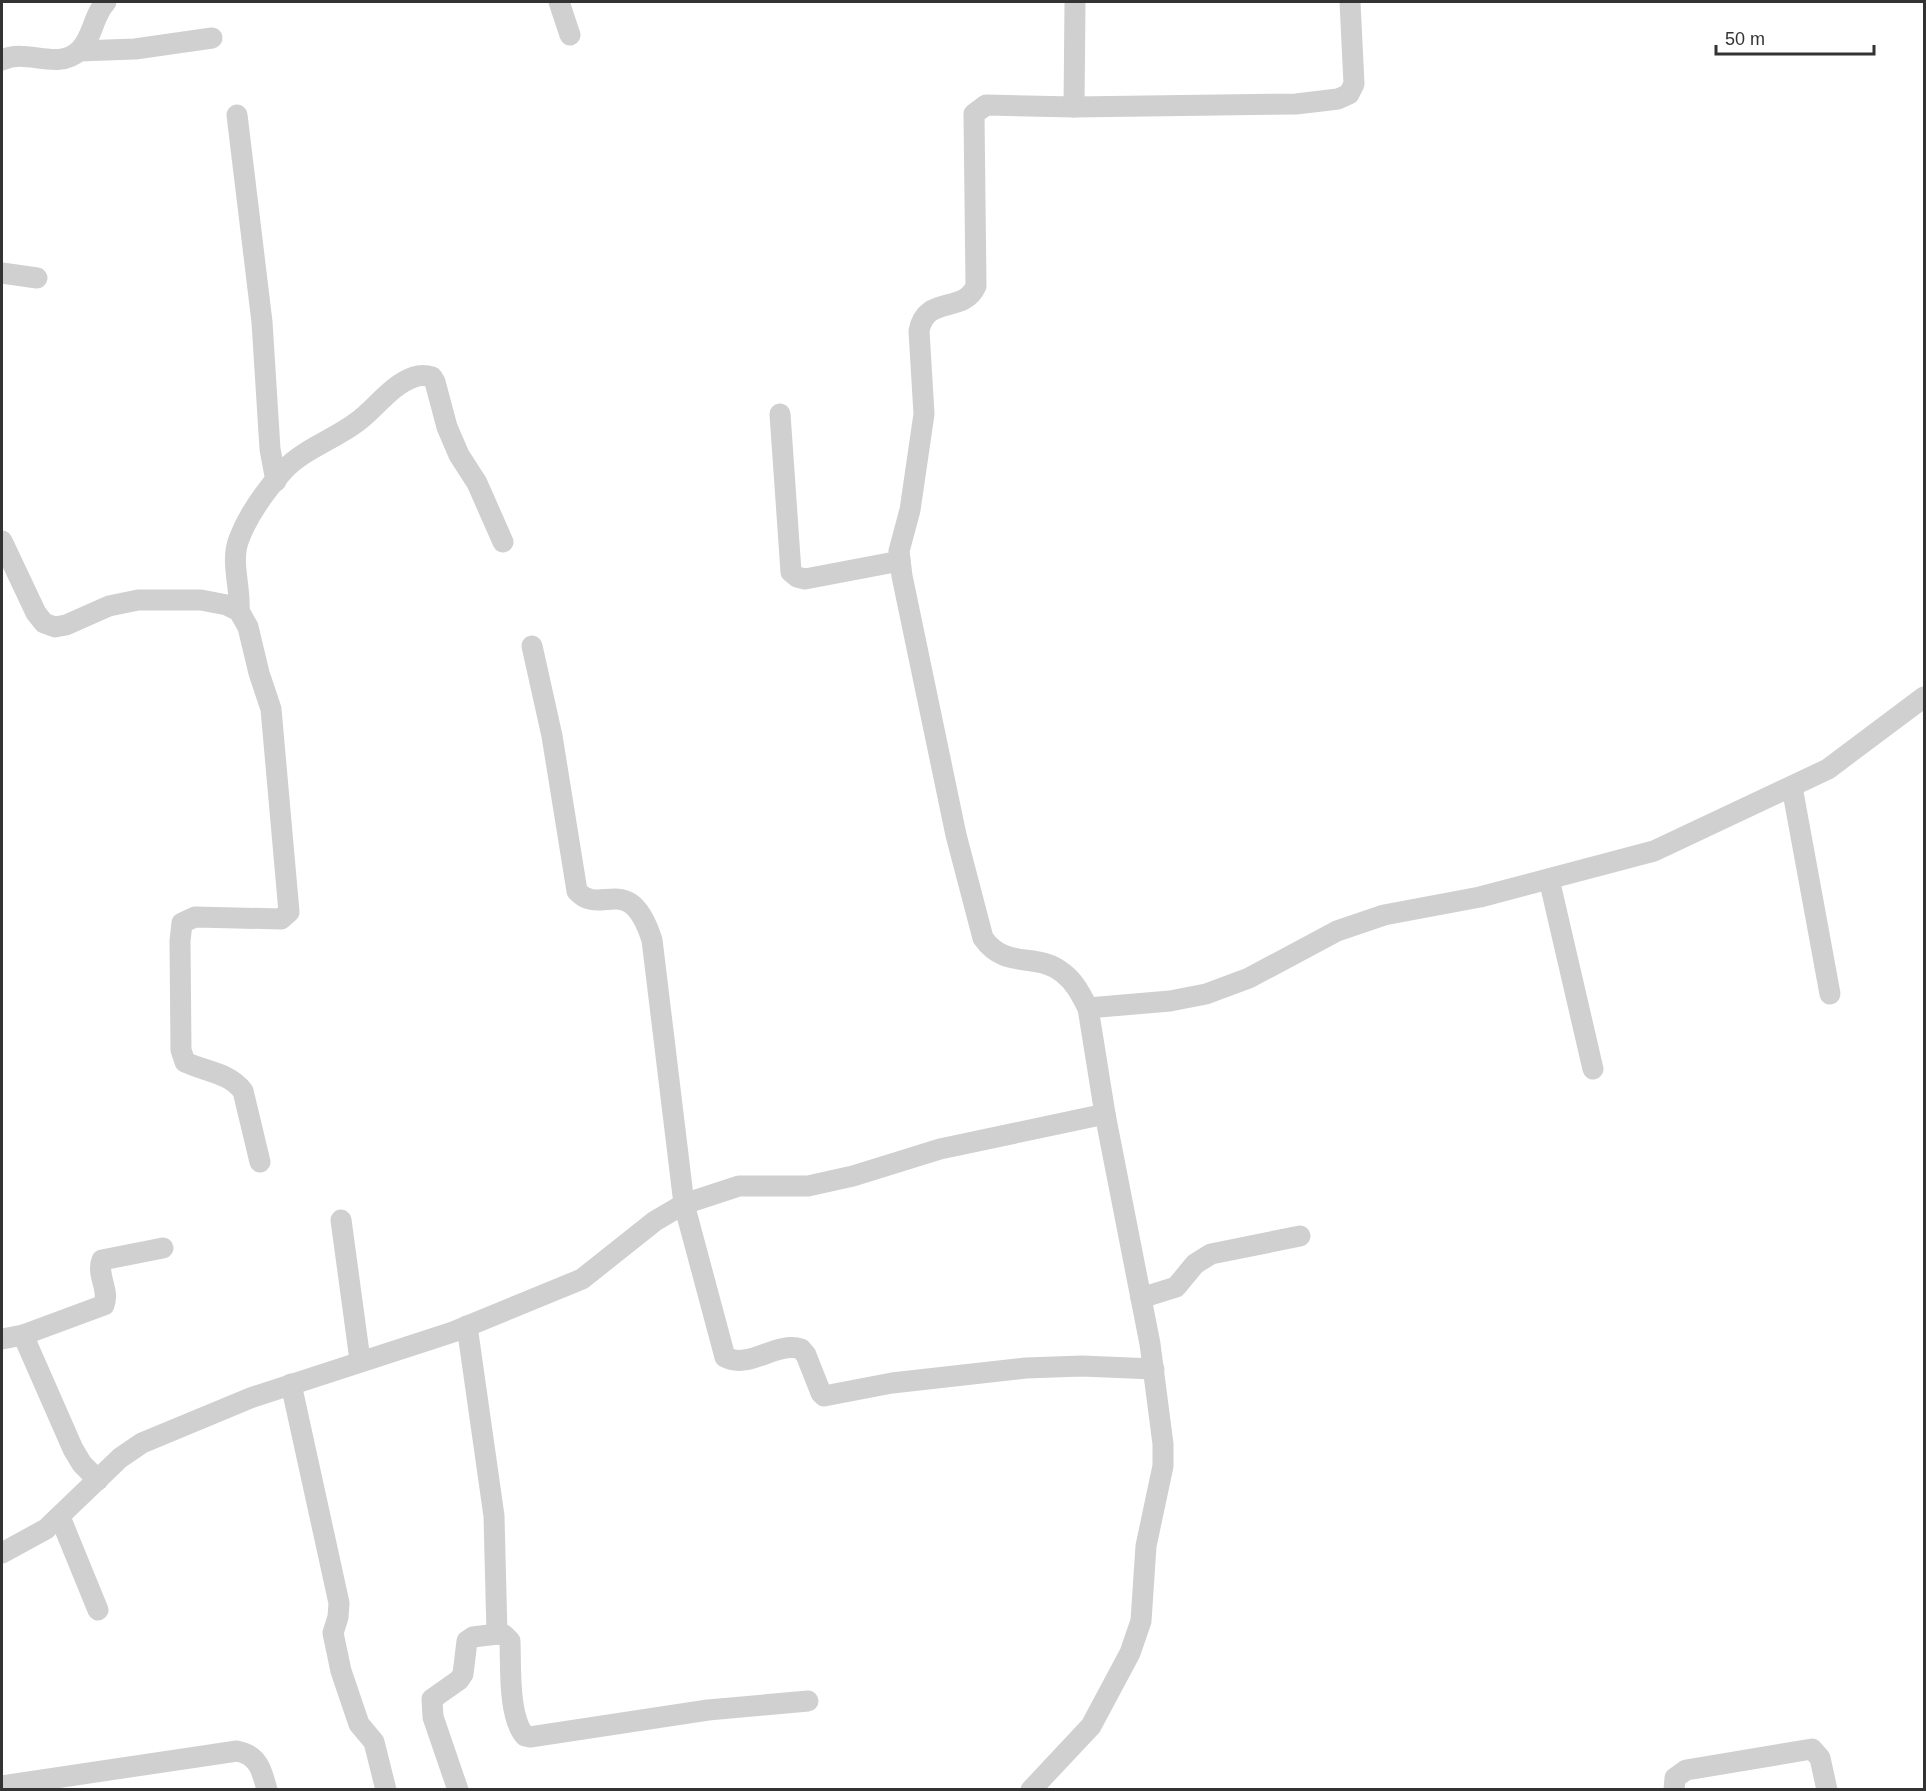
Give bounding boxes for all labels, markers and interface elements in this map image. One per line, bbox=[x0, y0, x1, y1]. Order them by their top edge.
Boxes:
scale bar bbox=[1716, 18, 1874, 56]
text: 50 m bbox=[1725, 29, 1765, 49]

